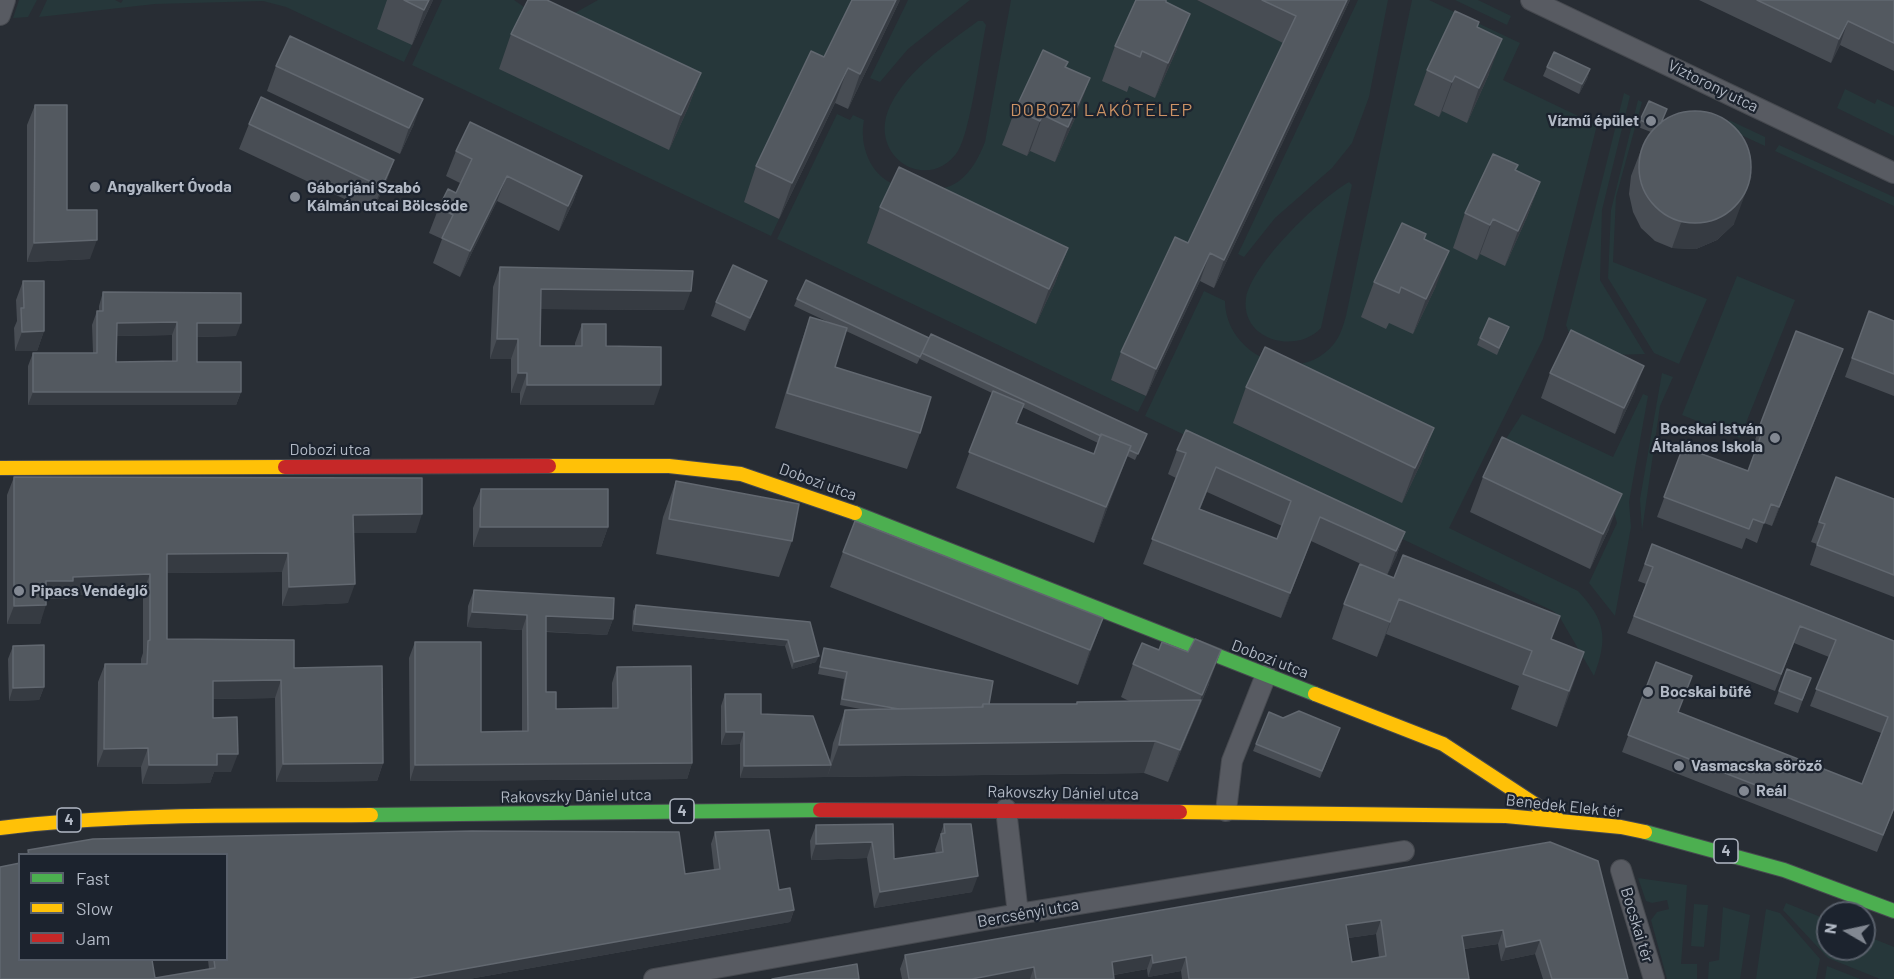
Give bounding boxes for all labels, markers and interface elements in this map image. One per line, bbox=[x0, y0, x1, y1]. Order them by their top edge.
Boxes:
street label: Víztorony utca bbox=[1665, 56, 1761, 116]
district label: DOBOZI LAKÓTELEP bbox=[1010, 99, 1194, 121]
place label: Vízmű épület bbox=[1548, 111, 1639, 131]
marker: Vízmű épület bbox=[1644, 114, 1658, 128]
place label: Angyalkert Óvoda bbox=[107, 177, 232, 197]
place label: Gáborjáni Szabó Kálmán utcai Bölcsőde bbox=[307, 178, 468, 216]
marker: Angyalkert Óvoda bbox=[88, 180, 102, 194]
marker: Gáborjáni Szabó Kálmán utcai Bölcsőde bbox=[288, 190, 302, 204]
place label: Bocskai István Általános Iskola bbox=[1651, 419, 1763, 457]
marker: Bocskai István Általános Iskola bbox=[1768, 431, 1782, 445]
street label: Dobozi utca bbox=[289, 440, 371, 460]
street label: Dobozi utca bbox=[777, 459, 859, 505]
place label: Pipacs Vendéglő bbox=[31, 581, 148, 601]
marker: Pipacs Vendéglő bbox=[12, 584, 26, 598]
street label: Dobozi utca bbox=[1229, 636, 1311, 682]
place label: Bocskai büfé bbox=[1660, 682, 1752, 702]
marker: Bocskai büfé bbox=[1641, 685, 1655, 699]
place label: Vasmacska söröző bbox=[1691, 756, 1822, 776]
marker: Vasmacska söröző bbox=[1672, 759, 1686, 773]
place label: Reál bbox=[1756, 781, 1787, 801]
street label: Rakovszky Dániel utca bbox=[987, 782, 1139, 804]
marker: Reál bbox=[1737, 784, 1751, 798]
street label: Rakovszky Dániel utca bbox=[500, 785, 652, 807]
street label: Benedek Elek tér bbox=[1505, 790, 1623, 822]
road number: 4 bbox=[670, 799, 694, 823]
road number: 4 bbox=[57, 808, 81, 832]
road number: 4 bbox=[1714, 839, 1738, 863]
legend bbox=[18, 853, 228, 961]
text: Fast bbox=[76, 867, 110, 889]
street label: Bocskai tér bbox=[1616, 885, 1658, 965]
street label: Bercsényi utca bbox=[976, 895, 1080, 931]
text: Slow bbox=[76, 897, 113, 919]
north arrow bbox=[1816, 901, 1876, 961]
text: N bbox=[1819, 922, 1840, 935]
text: Jam bbox=[76, 927, 110, 949]

